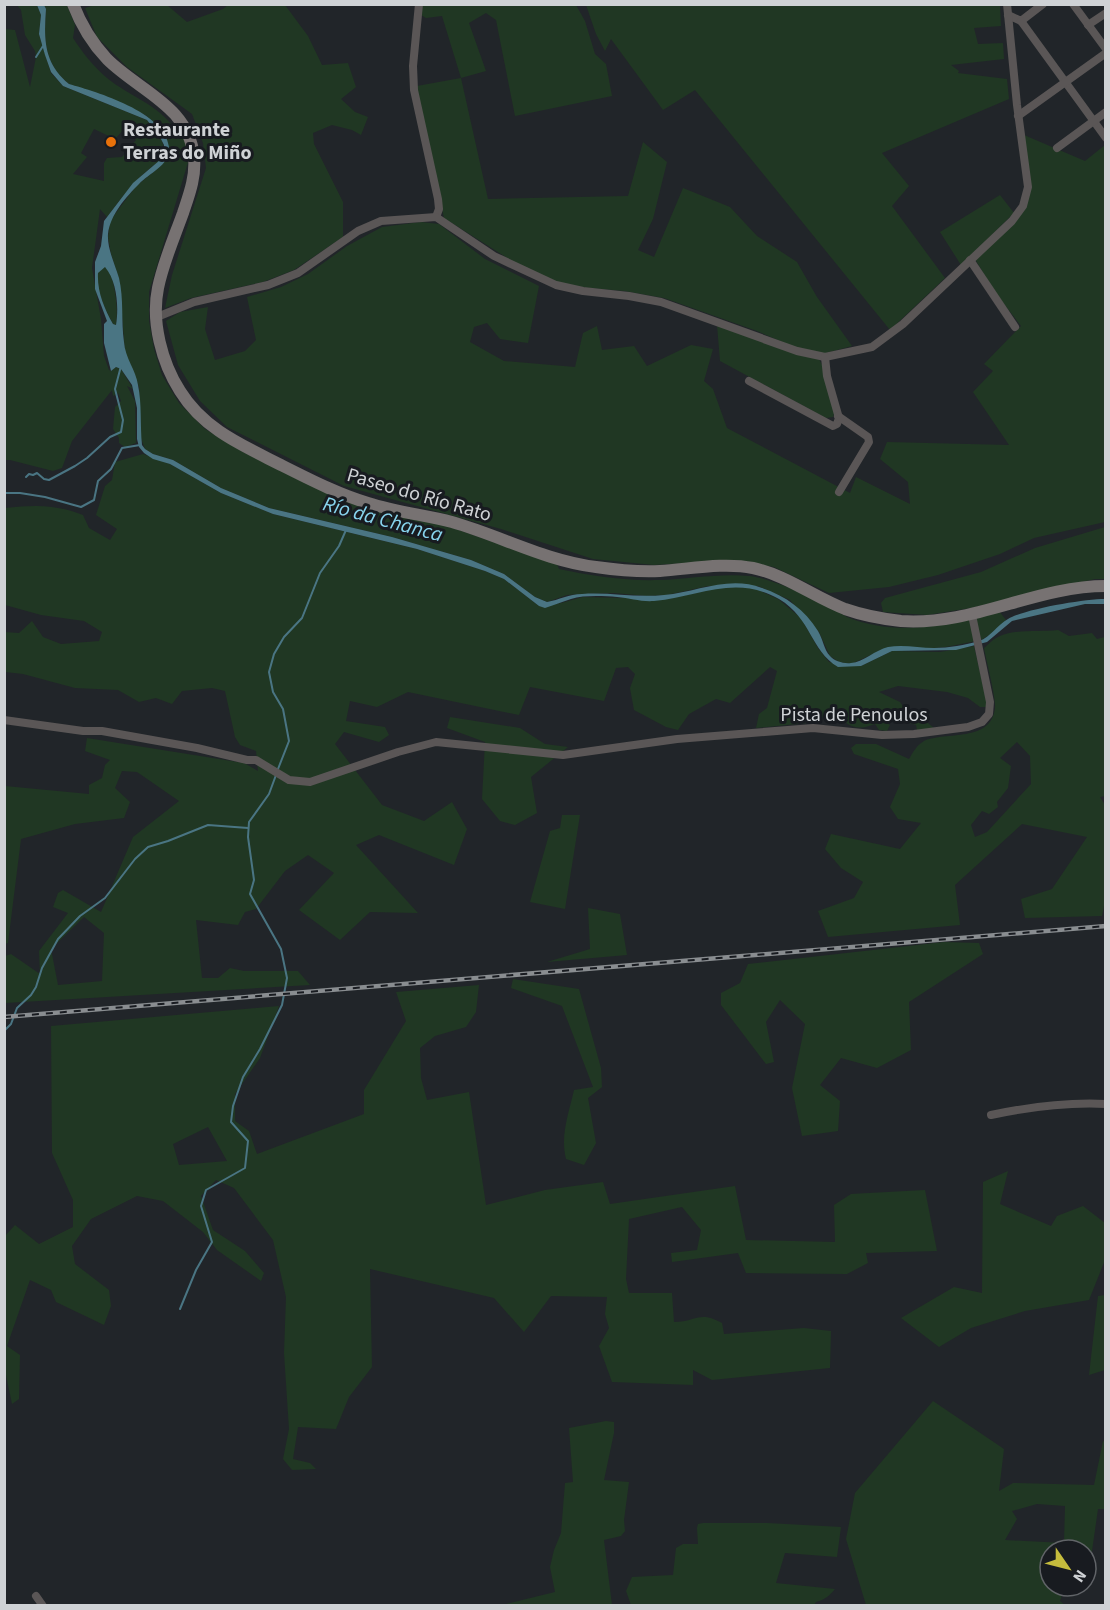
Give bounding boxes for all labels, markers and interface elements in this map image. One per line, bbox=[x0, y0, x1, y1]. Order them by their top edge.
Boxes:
place label: Restaurante Terras do Miño bbox=[123, 116, 252, 167]
marker: Restaurante Terras do Miño bbox=[104, 135, 118, 149]
street label: Paseo do Río Rato bbox=[343, 461, 495, 529]
water label: Río da Chanca bbox=[320, 489, 446, 549]
street label: Pista de Penoulos bbox=[780, 701, 928, 729]
north arrow bbox=[1038, 1538, 1098, 1598]
text: N bbox=[1067, 1565, 1092, 1587]

